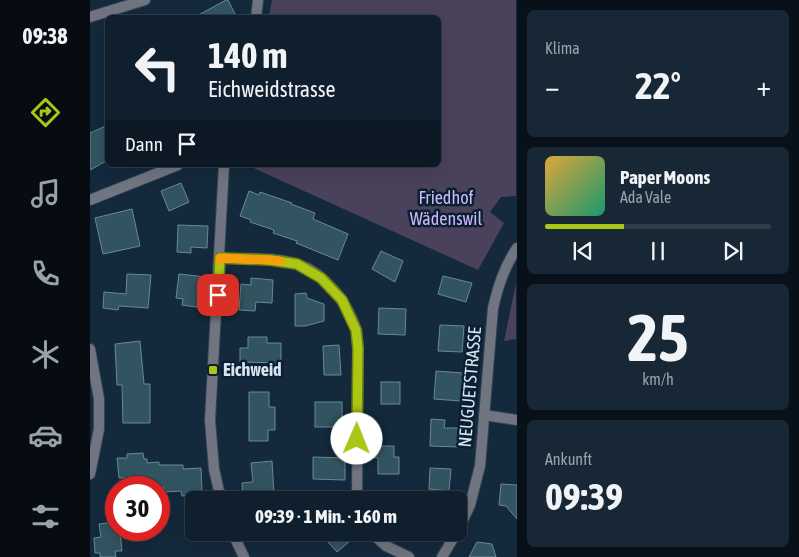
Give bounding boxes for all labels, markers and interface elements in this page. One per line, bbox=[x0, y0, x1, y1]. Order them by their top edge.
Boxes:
text: 09:38 bbox=[22, 23, 68, 49]
icon: left bbox=[125, 35, 190, 100]
text: 140 m bbox=[208, 35, 287, 75]
text: Klima bbox=[545, 39, 580, 57]
text: 22° bbox=[635, 64, 681, 107]
text: − bbox=[545, 70, 560, 102]
text: + bbox=[756, 70, 771, 102]
text: Eichweidstrasse bbox=[208, 76, 336, 102]
icon: directions bbox=[28, 95, 63, 130]
icon: arrive bbox=[173, 130, 201, 158]
text: Dann bbox=[125, 133, 163, 155]
text: Paper Moons bbox=[620, 166, 710, 188]
icon: music bbox=[28, 176, 63, 211]
park label: Friedhof Wädenswil bbox=[410, 187, 482, 229]
text: Ada Vale bbox=[620, 188, 671, 206]
icon: previous bbox=[569, 237, 597, 265]
icon: pause bbox=[644, 237, 672, 265]
icon: next bbox=[719, 237, 747, 265]
icon: phone bbox=[28, 256, 63, 291]
pin bbox=[197, 274, 239, 316]
icon: arrive bbox=[204, 281, 232, 309]
text: 25 bbox=[627, 300, 689, 375]
street label: NEUGUETSTRASSE bbox=[454, 326, 485, 448]
icon: climate bbox=[28, 337, 63, 372]
place label: Eichweid bbox=[223, 359, 282, 380]
marker: Eichweid bbox=[207, 364, 219, 376]
text: km/h bbox=[642, 370, 674, 388]
position arrow bbox=[330, 412, 382, 464]
icon: car bbox=[28, 418, 63, 453]
text: Ankunft bbox=[545, 450, 592, 468]
text: 09:39 bbox=[545, 475, 623, 518]
speed limit sign: 30 bbox=[105, 476, 170, 541]
icon: filters bbox=[28, 499, 63, 534]
text: 09:39 · 1 Min. · 160 m bbox=[255, 505, 397, 527]

